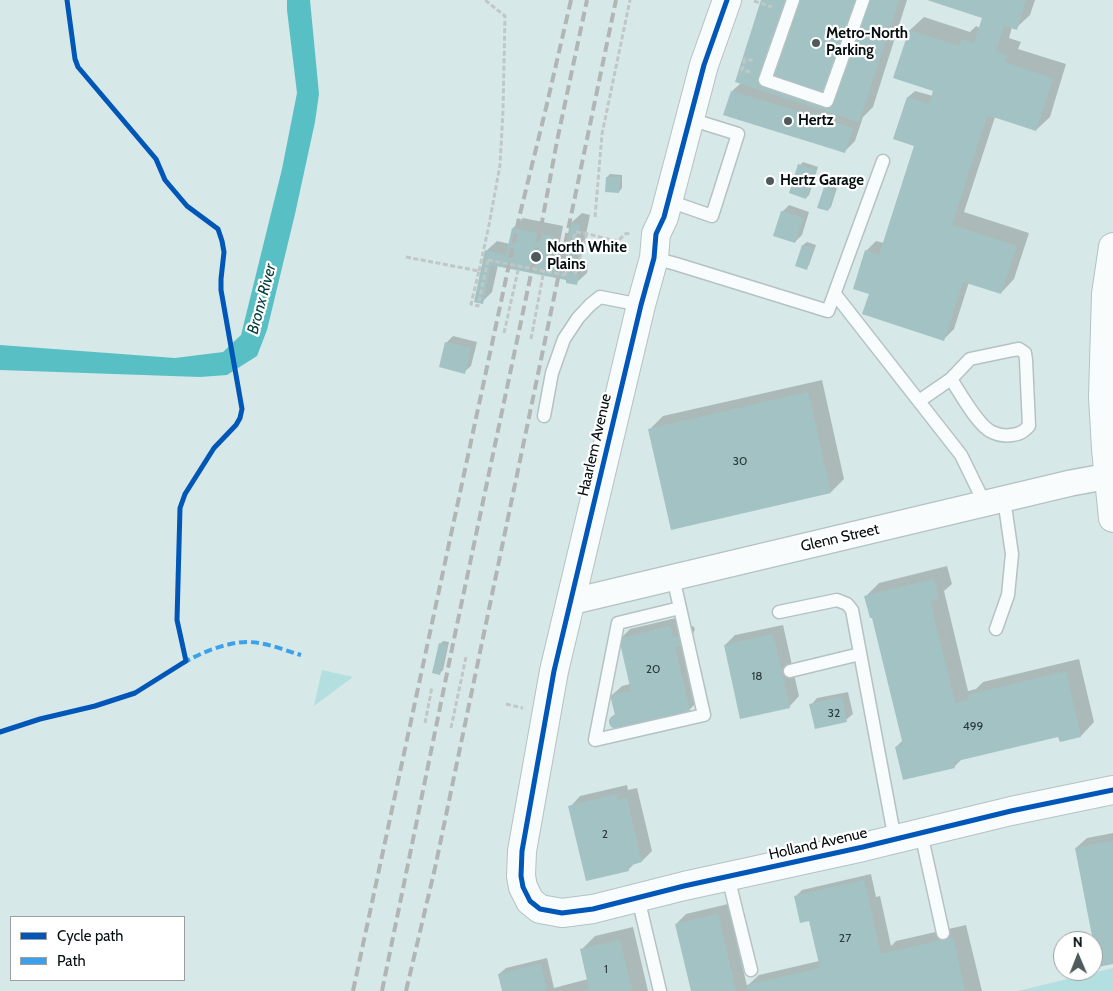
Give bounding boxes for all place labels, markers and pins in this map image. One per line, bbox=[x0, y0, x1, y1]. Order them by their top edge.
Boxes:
place label: Metro-North Parking bbox=[826, 25, 908, 60]
marker: Metro-North Parking bbox=[810, 37, 822, 49]
place label: Hertz bbox=[798, 112, 834, 130]
marker: Hertz bbox=[782, 115, 794, 127]
place label: Hertz Garage bbox=[780, 172, 864, 190]
marker: Hertz Garage bbox=[764, 175, 776, 187]
place label: North White Plains bbox=[547, 239, 627, 274]
marker: North White Plains bbox=[529, 250, 543, 264]

